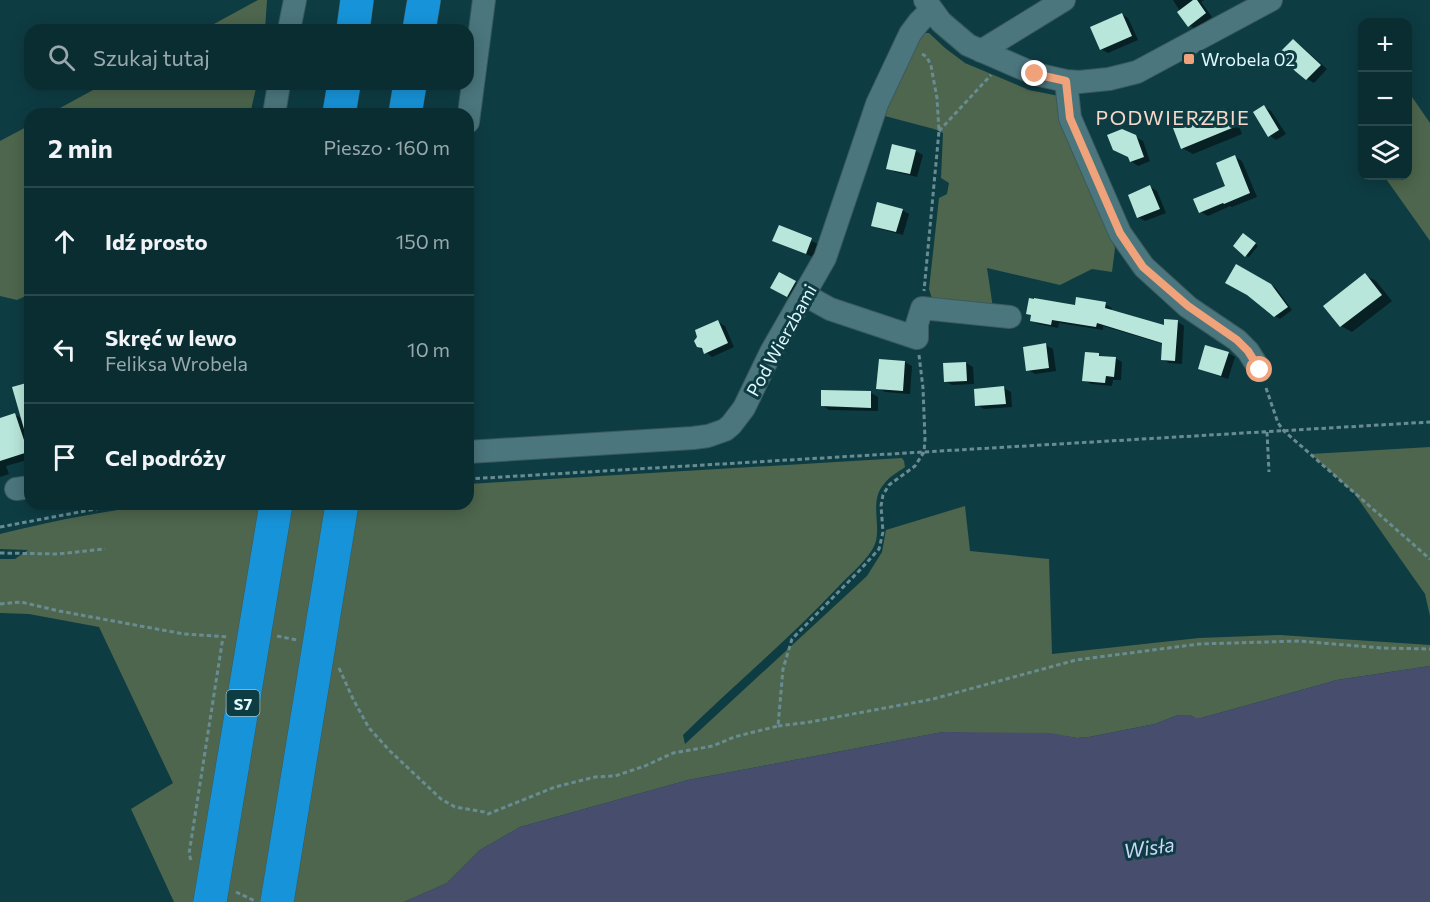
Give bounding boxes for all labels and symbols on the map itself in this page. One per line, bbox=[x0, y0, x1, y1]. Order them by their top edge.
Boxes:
place label: Wrobela 02 bbox=[1201, 48, 1295, 70]
marker: Wrobela 02 bbox=[1182, 52, 1196, 66]
route end bbox=[1021, 60, 1047, 86]
district label: PODWIERZBIE bbox=[1096, 105, 1250, 129]
street label: Pod Wierzbami bbox=[741, 280, 821, 400]
route start bbox=[1246, 356, 1272, 382]
road number: S7 bbox=[226, 690, 260, 716]
water label: Wisła bbox=[1122, 832, 1176, 862]

